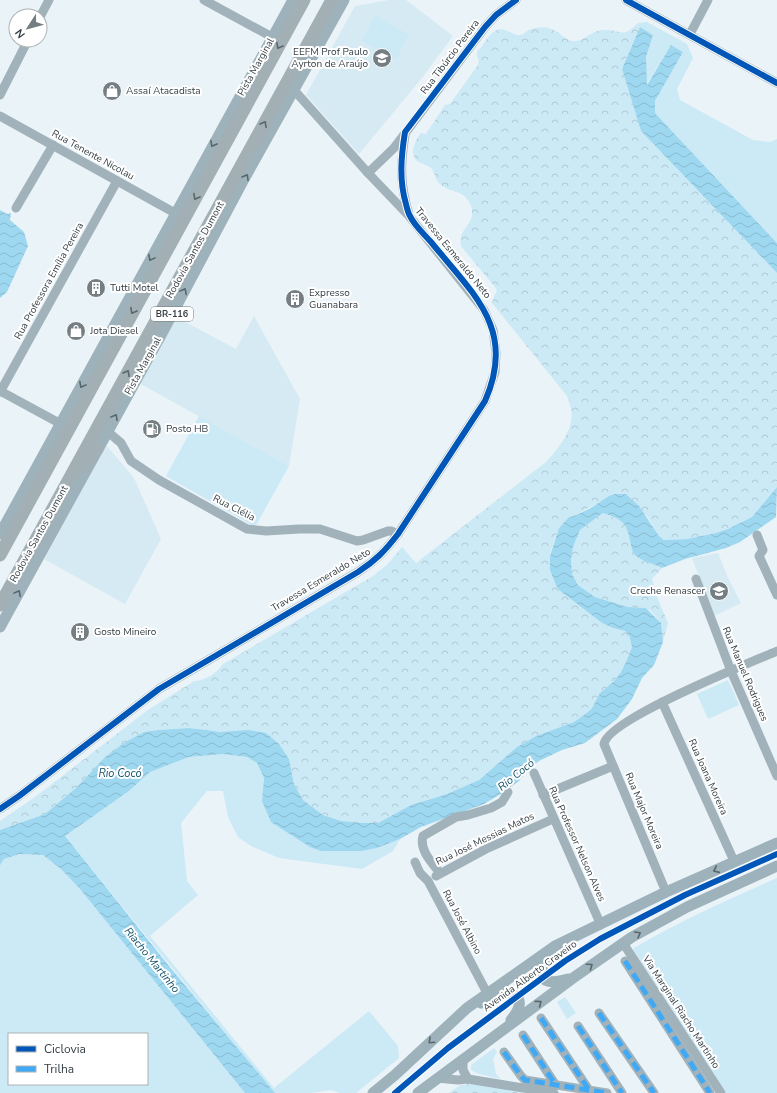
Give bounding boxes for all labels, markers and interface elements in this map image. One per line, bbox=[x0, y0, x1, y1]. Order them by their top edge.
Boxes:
north arrow bbox=[8, 8, 48, 48]
street label: Rua Tibúrcio Pereira bbox=[417, 17, 483, 97]
text: N bbox=[12, 26, 29, 41]
street label: Pista Marginal bbox=[234, 35, 278, 99]
one-way arrow bbox=[276, 42, 283, 50]
place label: EEFM Prof Paulo Ayrton de Araújo bbox=[291, 45, 368, 71]
school or university icon: EEFM Prof Paulo Ayrton de Araújo bbox=[371, 47, 393, 69]
shop icon: Assaí Atacadista bbox=[101, 80, 123, 102]
place label: Assaí Atacadista bbox=[126, 84, 201, 98]
one-way arrow bbox=[259, 121, 267, 128]
street label: Rua Tenente Nicolau bbox=[49, 126, 137, 184]
one-way arrow bbox=[211, 140, 218, 148]
one-way arrow bbox=[241, 174, 248, 181]
one-way arrow bbox=[193, 193, 200, 200]
street label: Rodovia Santos Dumont bbox=[163, 199, 228, 301]
street label: Travessa Esmeraldo Neto bbox=[412, 204, 495, 302]
street label: Rua Professora Emília Pereira bbox=[11, 220, 87, 342]
one-way arrow bbox=[148, 254, 155, 262]
building icon: Tutti Motel bbox=[85, 277, 107, 299]
place label: Tutti Motel bbox=[110, 281, 158, 295]
place label: Expresso Guanabara bbox=[309, 286, 358, 312]
one-way arrow bbox=[179, 288, 187, 295]
building icon: Expresso Guanabara bbox=[284, 288, 306, 310]
one-way arrow bbox=[131, 307, 138, 314]
road number: BR-116 bbox=[151, 307, 193, 321]
shop icon: Jota Diesel bbox=[65, 320, 87, 342]
place label: Jota Diesel bbox=[89, 324, 138, 338]
street label: Pista Marginal bbox=[121, 334, 165, 398]
one-way arrow bbox=[123, 370, 130, 377]
one-way arrow bbox=[79, 381, 87, 388]
one-way arrow bbox=[110, 414, 117, 422]
fuel station icon: Posto HB bbox=[141, 418, 163, 440]
place label: Posto HB bbox=[166, 422, 209, 436]
street label: Rodovia Santos Dumont bbox=[7, 483, 72, 585]
street label: Rua Clélia bbox=[210, 491, 258, 525]
street label: Travessa Esmeraldo Neto bbox=[269, 544, 374, 615]
school or university icon: Creche Renascer bbox=[708, 580, 730, 602]
place label: Creche Renascer bbox=[630, 584, 705, 598]
one-way arrow bbox=[14, 590, 21, 597]
building icon: Gosto Mineiro bbox=[69, 621, 91, 643]
street label: Rua Manuel Rodrigues bbox=[719, 624, 771, 724]
place label: Gosto Mineiro bbox=[94, 625, 157, 639]
street label: Rua Joana Moreira bbox=[685, 737, 731, 817]
water label: Rio Cocó bbox=[495, 756, 537, 794]
water label: Rio Cocó bbox=[98, 766, 142, 781]
street label: Rua Major Moreira bbox=[621, 770, 667, 852]
street label: Rua Professor Nelson Alves bbox=[545, 784, 609, 904]
street label: Rua José Messias Matos bbox=[433, 809, 537, 869]
one-way arrow bbox=[712, 865, 720, 873]
street label: Rua José Albino bbox=[439, 887, 485, 957]
water label: Riacho Martinho bbox=[121, 924, 183, 996]
one-way arrow bbox=[634, 931, 641, 938]
street label: Avenida Alberto Craveiro bbox=[480, 937, 580, 1015]
street label: Via Marginal Riacho Martinho bbox=[639, 952, 723, 1072]
one-way arrow bbox=[585, 964, 592, 971]
one-way arrow bbox=[535, 1001, 542, 1008]
legend bbox=[8, 1033, 148, 1085]
one-way arrow bbox=[429, 1036, 436, 1043]
text: Ciclovia bbox=[44, 1041, 86, 1057]
text: Trilha bbox=[44, 1061, 74, 1077]

